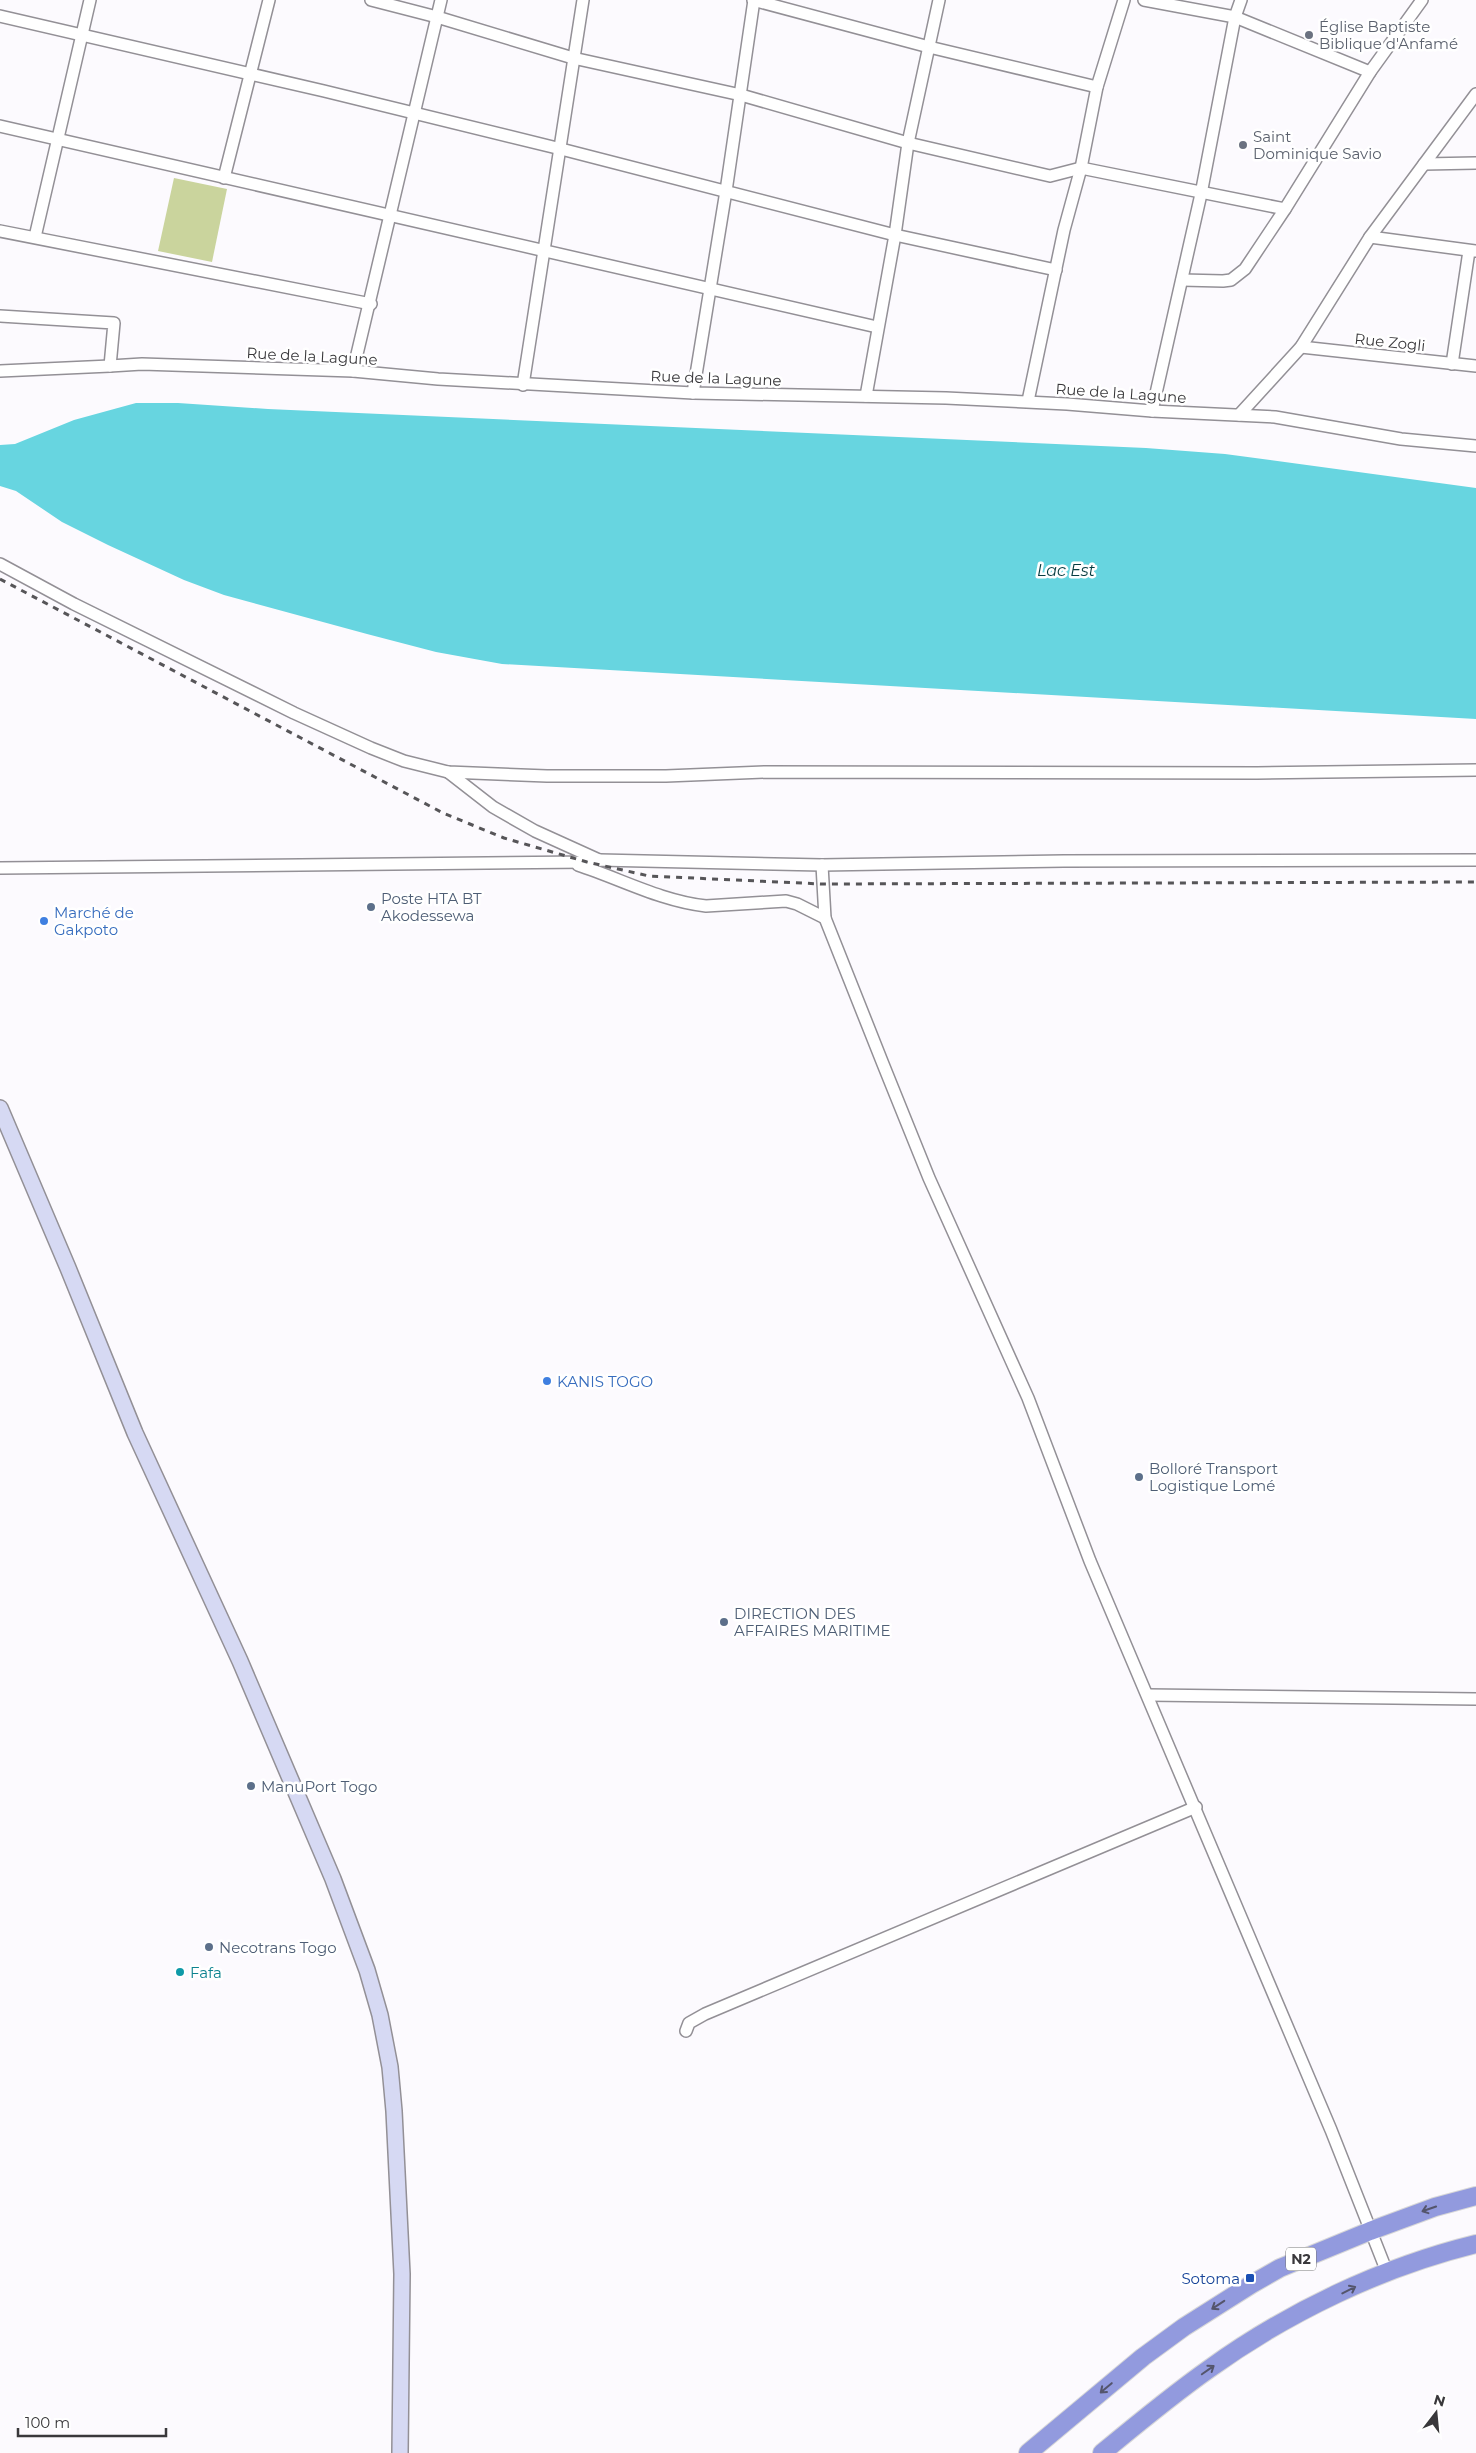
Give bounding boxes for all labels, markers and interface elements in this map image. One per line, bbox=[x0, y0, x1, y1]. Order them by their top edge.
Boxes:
place label: Église Baptiste Biblique d'Anfamé bbox=[1319, 17, 1458, 53]
marker: Église Baptiste Biblique d'Anfamé bbox=[1303, 29, 1315, 41]
place label: Saint Dominique Savio bbox=[1253, 127, 1382, 163]
marker: Saint Dominique Savio bbox=[1237, 139, 1249, 151]
street label: Rue Zogli bbox=[1354, 329, 1426, 355]
street label: Rue de la Lagune bbox=[246, 343, 378, 369]
street label: Rue de la Lagune bbox=[650, 366, 782, 390]
street label: Rue de la Lagune bbox=[1055, 379, 1187, 407]
water label: Lac Est bbox=[1037, 561, 1096, 580]
place label: Poste HTA BT Akodessewa bbox=[381, 889, 482, 925]
marker: Poste HTA BT Akodessewa bbox=[365, 901, 377, 913]
place label: Marché de Gakpoto bbox=[54, 903, 134, 939]
marker: Marché de Gakpoto bbox=[38, 915, 50, 927]
place label: KANIS TOGO bbox=[557, 1372, 653, 1391]
marker: KANIS TOGO bbox=[541, 1375, 553, 1387]
place label: Bolloré Transport Logistique Lomé bbox=[1149, 1459, 1278, 1495]
marker: Bolloré Transport Logistique Lomé bbox=[1133, 1471, 1145, 1483]
place label: DIRECTION DES AFFAIRES MARITIME bbox=[734, 1604, 891, 1640]
marker: DIRECTION DES AFFAIRES MARITIME bbox=[718, 1616, 730, 1628]
place label: ManuPort Togo bbox=[261, 1777, 378, 1796]
marker: ManuPort Togo bbox=[245, 1780, 257, 1792]
place label: Necotrans Togo bbox=[219, 1938, 337, 1957]
marker: Necotrans Togo bbox=[203, 1941, 215, 1953]
place label: Fafa bbox=[190, 1963, 222, 1982]
marker: Fafa bbox=[174, 1966, 186, 1978]
one-way arrow bbox=[1421, 2205, 1437, 2215]
road number: N2 bbox=[1286, 2248, 1316, 2270]
place label: Sotoma bbox=[1181, 2269, 1240, 2288]
marker: Sotoma bbox=[1244, 2272, 1256, 2284]
one-way arrow bbox=[1341, 2285, 1356, 2295]
one-way arrow bbox=[1211, 2300, 1225, 2310]
one-way arrow bbox=[1200, 2365, 1214, 2375]
one-way arrow bbox=[1100, 2382, 1113, 2393]
north arrow bbox=[1411, 2388, 1461, 2438]
text: N bbox=[1432, 2390, 1448, 2411]
scale bar bbox=[18, 2406, 165, 2438]
text: 100 m bbox=[25, 2413, 70, 2432]

